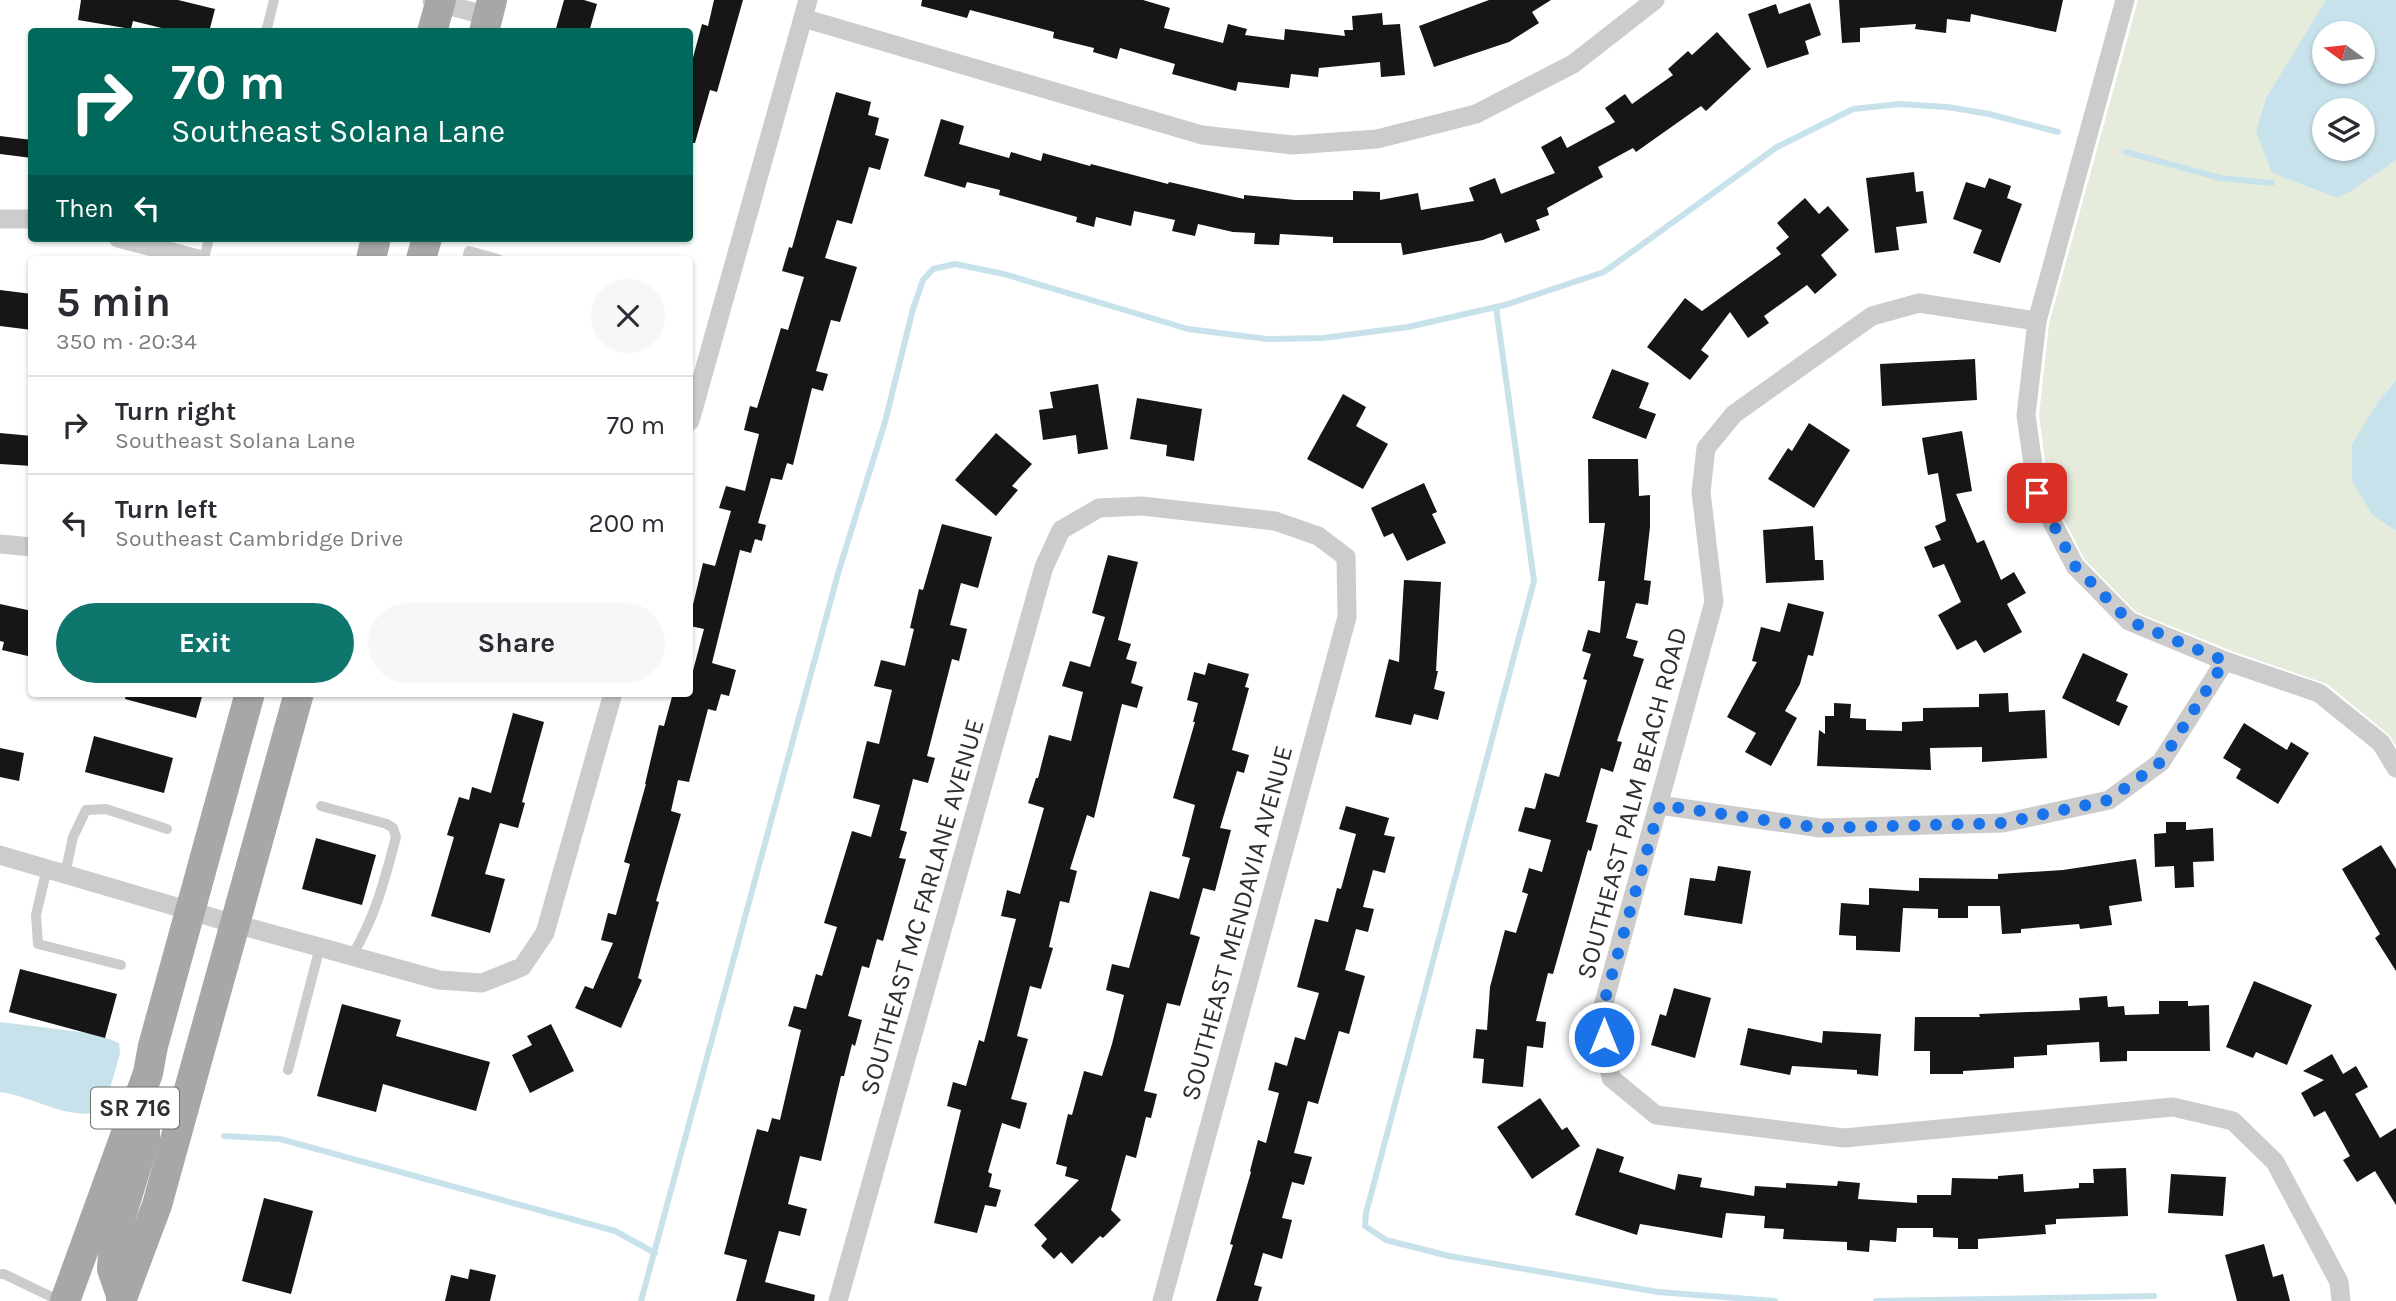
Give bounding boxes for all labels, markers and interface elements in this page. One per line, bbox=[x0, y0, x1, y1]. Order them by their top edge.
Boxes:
north arrow bbox=[2312, 21, 2375, 84]
map controls bbox=[2312, 21, 2375, 161]
text: 70 m bbox=[171, 54, 285, 111]
icon: right bbox=[56, 56, 147, 147]
button: layers bbox=[2312, 98, 2375, 161]
text: Southeast Solana Lane bbox=[171, 113, 505, 150]
icon: left bbox=[128, 189, 166, 227]
text: Then bbox=[56, 193, 114, 224]
text: 5 min bbox=[56, 277, 171, 327]
button: close bbox=[591, 279, 665, 353]
text: 350 m · 20:34 bbox=[56, 328, 197, 355]
text: Turn right bbox=[115, 396, 236, 427]
icon: right bbox=[56, 406, 94, 444]
text: 70 m bbox=[607, 410, 665, 441]
text: Southeast Solana Lane bbox=[115, 427, 355, 454]
pin bbox=[2007, 463, 2067, 523]
icon: arrive bbox=[2018, 474, 2056, 512]
text: Turn left bbox=[115, 494, 217, 525]
icon: left bbox=[56, 504, 94, 542]
text: 200 m bbox=[589, 508, 665, 539]
text: Southeast Cambridge Drive bbox=[115, 525, 403, 552]
button: Exit bbox=[56, 603, 354, 683]
button: Share bbox=[368, 603, 665, 683]
street label: SOUTHEAST PALM BEACH ROAD bbox=[1570, 624, 1694, 982]
street label: SOUTHEAST MC FARLANE AVENUE bbox=[853, 715, 991, 1099]
street label: SOUTHEAST MENDAVIA AVENUE bbox=[1175, 742, 1299, 1104]
position arrow bbox=[1567, 1000, 1641, 1074]
road number: SR 716 bbox=[91, 1088, 179, 1128]

